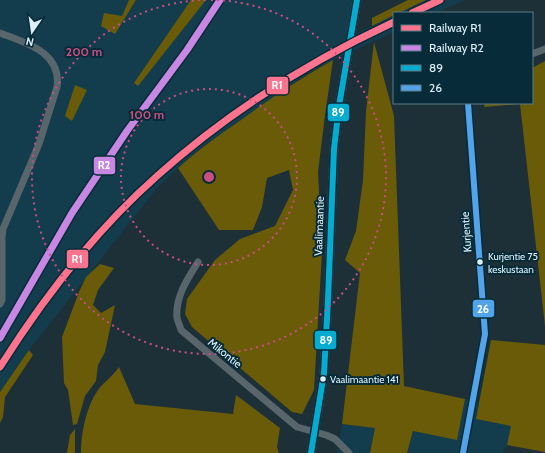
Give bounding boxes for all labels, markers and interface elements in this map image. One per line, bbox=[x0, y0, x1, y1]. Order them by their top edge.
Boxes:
north arrow bbox=[12, 12, 52, 52]
legend bbox=[393, 12, 533, 104]
text: Railway R1 bbox=[429, 20, 481, 35]
text: N bbox=[24, 34, 35, 49]
text: Railway R2 bbox=[429, 40, 484, 55]
text: 200 m bbox=[66, 44, 102, 59]
text: 89 bbox=[429, 60, 443, 75]
line badge: R1 bbox=[266, 76, 289, 95]
text: R1 bbox=[272, 78, 282, 92]
text: 26 bbox=[429, 80, 442, 95]
line badge: 89 bbox=[327, 103, 350, 122]
text: 89 bbox=[332, 105, 344, 119]
text: 100 m bbox=[130, 107, 164, 122]
line badge: R2 bbox=[93, 156, 116, 175]
text: R2 bbox=[98, 158, 111, 172]
centre of rings bbox=[202, 170, 216, 184]
street label: Vaalimaantie bbox=[311, 196, 327, 256]
street label: Kurjentie bbox=[458, 211, 474, 253]
line badge: R1 bbox=[66, 249, 89, 269]
place label: Kurjentie 75 keskustaan bbox=[488, 250, 538, 276]
text: R1 bbox=[72, 252, 82, 266]
marker: Kurjentie 75 keskustaan bbox=[475, 257, 485, 267]
line badge: 26 bbox=[472, 299, 495, 318]
text: 26 bbox=[477, 302, 489, 316]
line badge: 89 bbox=[314, 330, 337, 350]
text: 89 bbox=[320, 333, 332, 347]
street label: Mikontie bbox=[205, 335, 245, 371]
place label: Vaalimaantie 141 bbox=[330, 373, 399, 386]
marker: Vaalimaantie 141 bbox=[318, 374, 328, 384]

